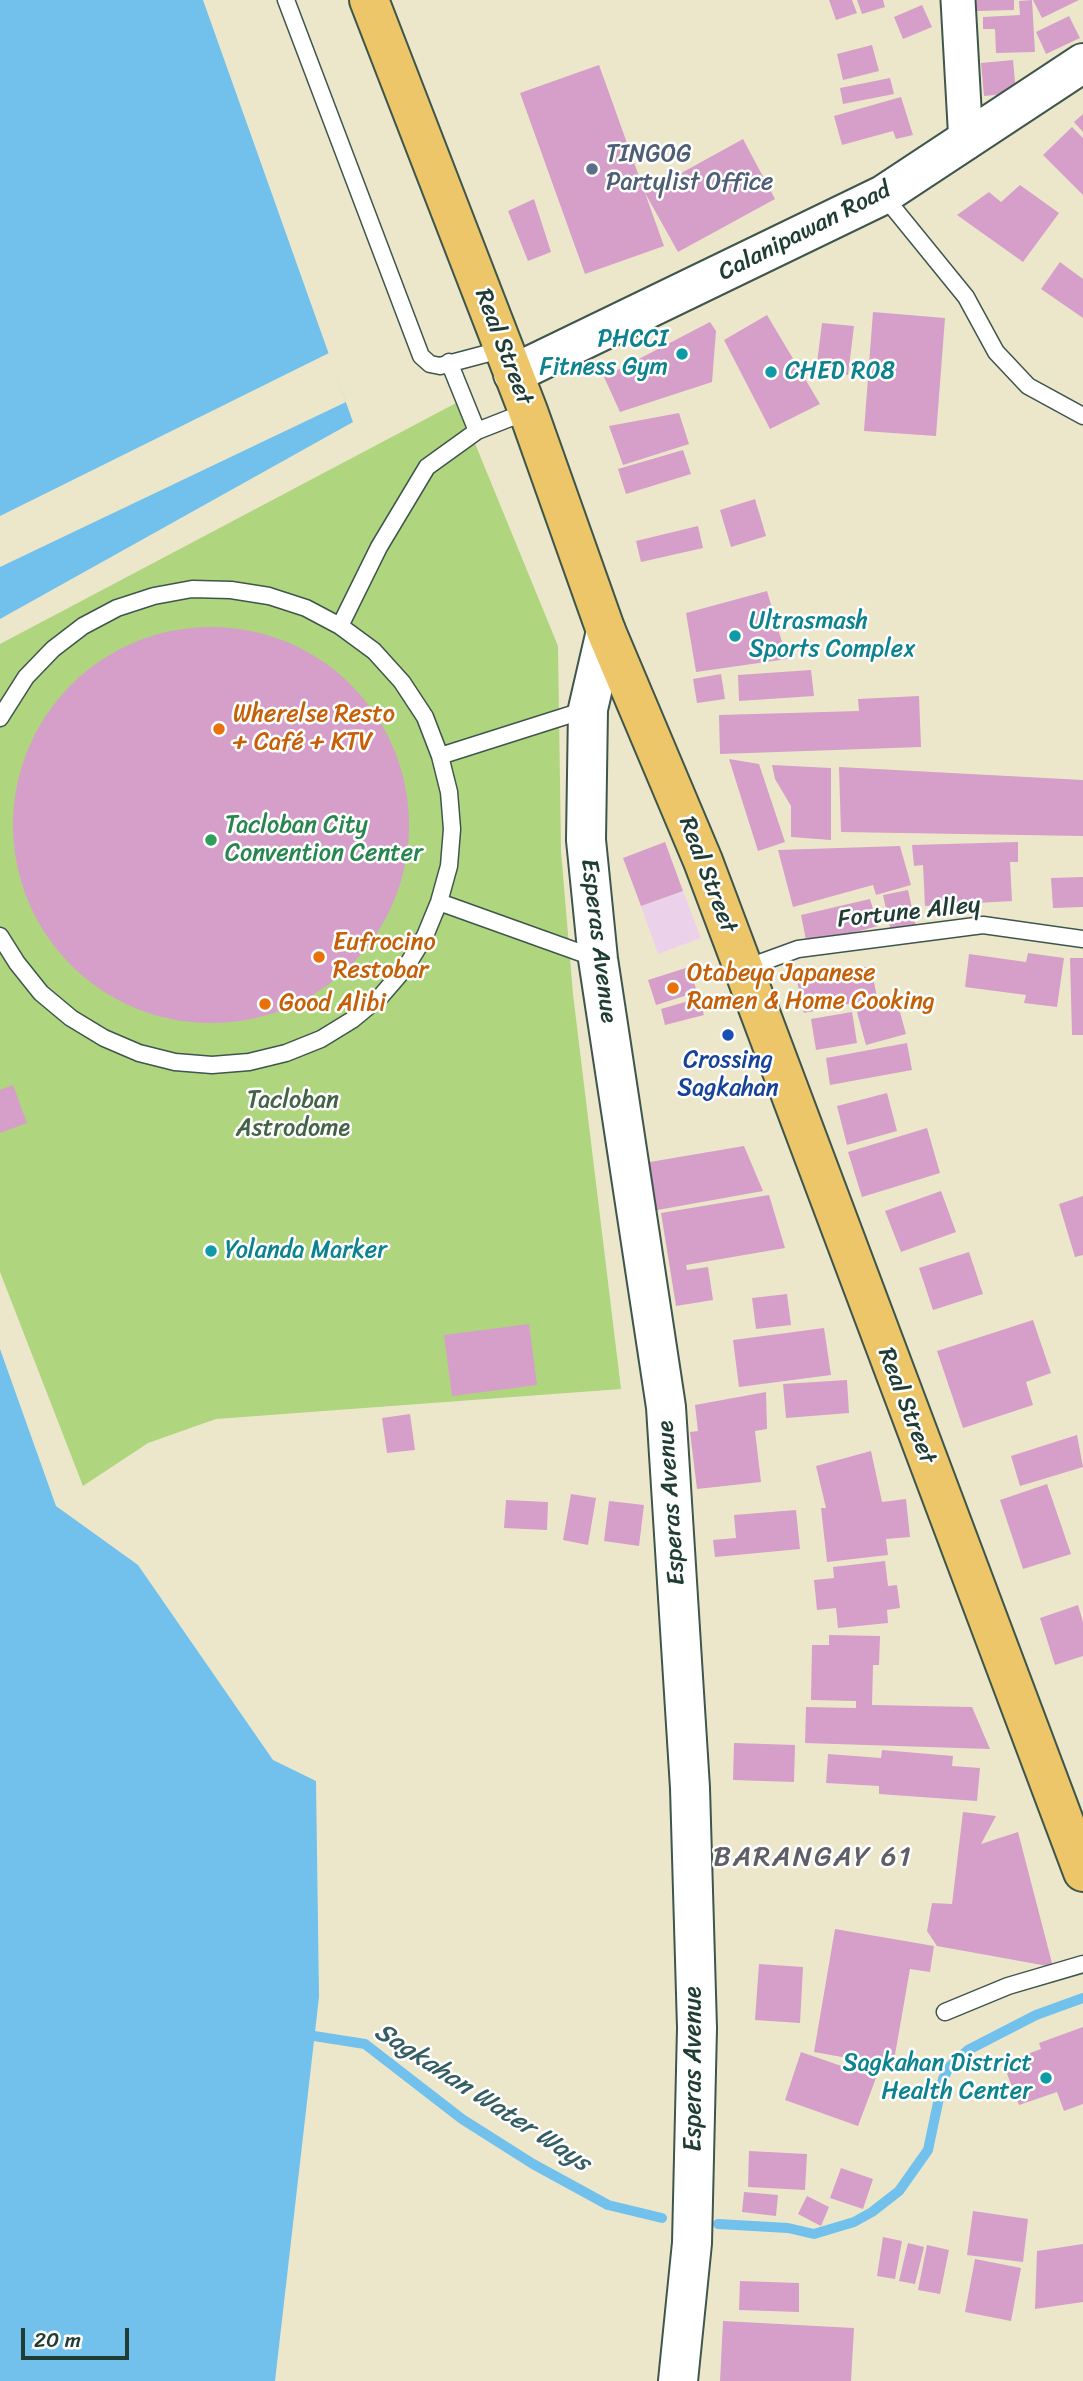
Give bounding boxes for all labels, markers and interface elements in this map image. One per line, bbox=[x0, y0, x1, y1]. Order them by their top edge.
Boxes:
place label: TINGOG Partylist Office bbox=[606, 141, 773, 197]
marker: TINGOG Partylist Office bbox=[584, 161, 600, 177]
street label: Calanipawan Road bbox=[714, 176, 896, 288]
street label: Real Street bbox=[468, 285, 538, 409]
place label: PHCCI Fitness Gym bbox=[540, 326, 668, 382]
marker: PHCCI Fitness Gym bbox=[674, 346, 690, 362]
place label: CHED R08 bbox=[785, 358, 895, 386]
marker: CHED R08 bbox=[763, 364, 779, 380]
place label: Ultrasmash Sports Complex bbox=[749, 608, 915, 664]
marker: Ultrasmash Sports Complex bbox=[727, 628, 743, 644]
place label: Wherelse Resto + Café + KTV bbox=[233, 701, 395, 757]
marker: Wherelse Resto + Café + KTV bbox=[211, 721, 227, 737]
place label: Tacloban City Convention Center bbox=[225, 812, 423, 868]
street label: Real Street bbox=[672, 813, 742, 937]
marker: Tacloban City Convention Center bbox=[203, 832, 219, 848]
street label: Esperas Avenue bbox=[574, 857, 622, 1025]
street label: Fortune Alley bbox=[836, 891, 982, 935]
place label: Eufrocino Restobar bbox=[333, 929, 436, 985]
marker: Eufrocino Restobar bbox=[311, 949, 327, 965]
place label: Otabeya Japanese Ramen & Home Cooking bbox=[687, 960, 935, 1016]
marker: Otabeya Japanese Ramen & Home Cooking bbox=[665, 980, 681, 996]
place label: Good Alibi bbox=[279, 990, 386, 1018]
marker: Good Alibi bbox=[257, 996, 273, 1012]
marker: Crossing Sagkahan bbox=[720, 1027, 736, 1043]
place label: Crossing Sagkahan bbox=[677, 1047, 779, 1103]
park label: Tacloban Astrodome bbox=[236, 1087, 350, 1143]
place label: Yolanda Marker bbox=[225, 1237, 387, 1265]
marker: Yolanda Marker bbox=[203, 1243, 219, 1259]
street label: Real Street bbox=[871, 1344, 941, 1468]
street label: Esperas Avenue bbox=[652, 1420, 692, 1586]
district label: BARANGAY 61 bbox=[715, 1841, 911, 1875]
street label: Esperas Avenue bbox=[680, 1986, 708, 2152]
water label: Sagkahan Water Ways bbox=[368, 2017, 596, 2179]
place label: Sagkahan District Health Center bbox=[843, 2050, 1032, 2106]
marker: Sagkahan District Health Center bbox=[1038, 2070, 1054, 2086]
scale bar bbox=[24, 2314, 133, 2358]
text: 20 m bbox=[34, 2321, 81, 2359]

